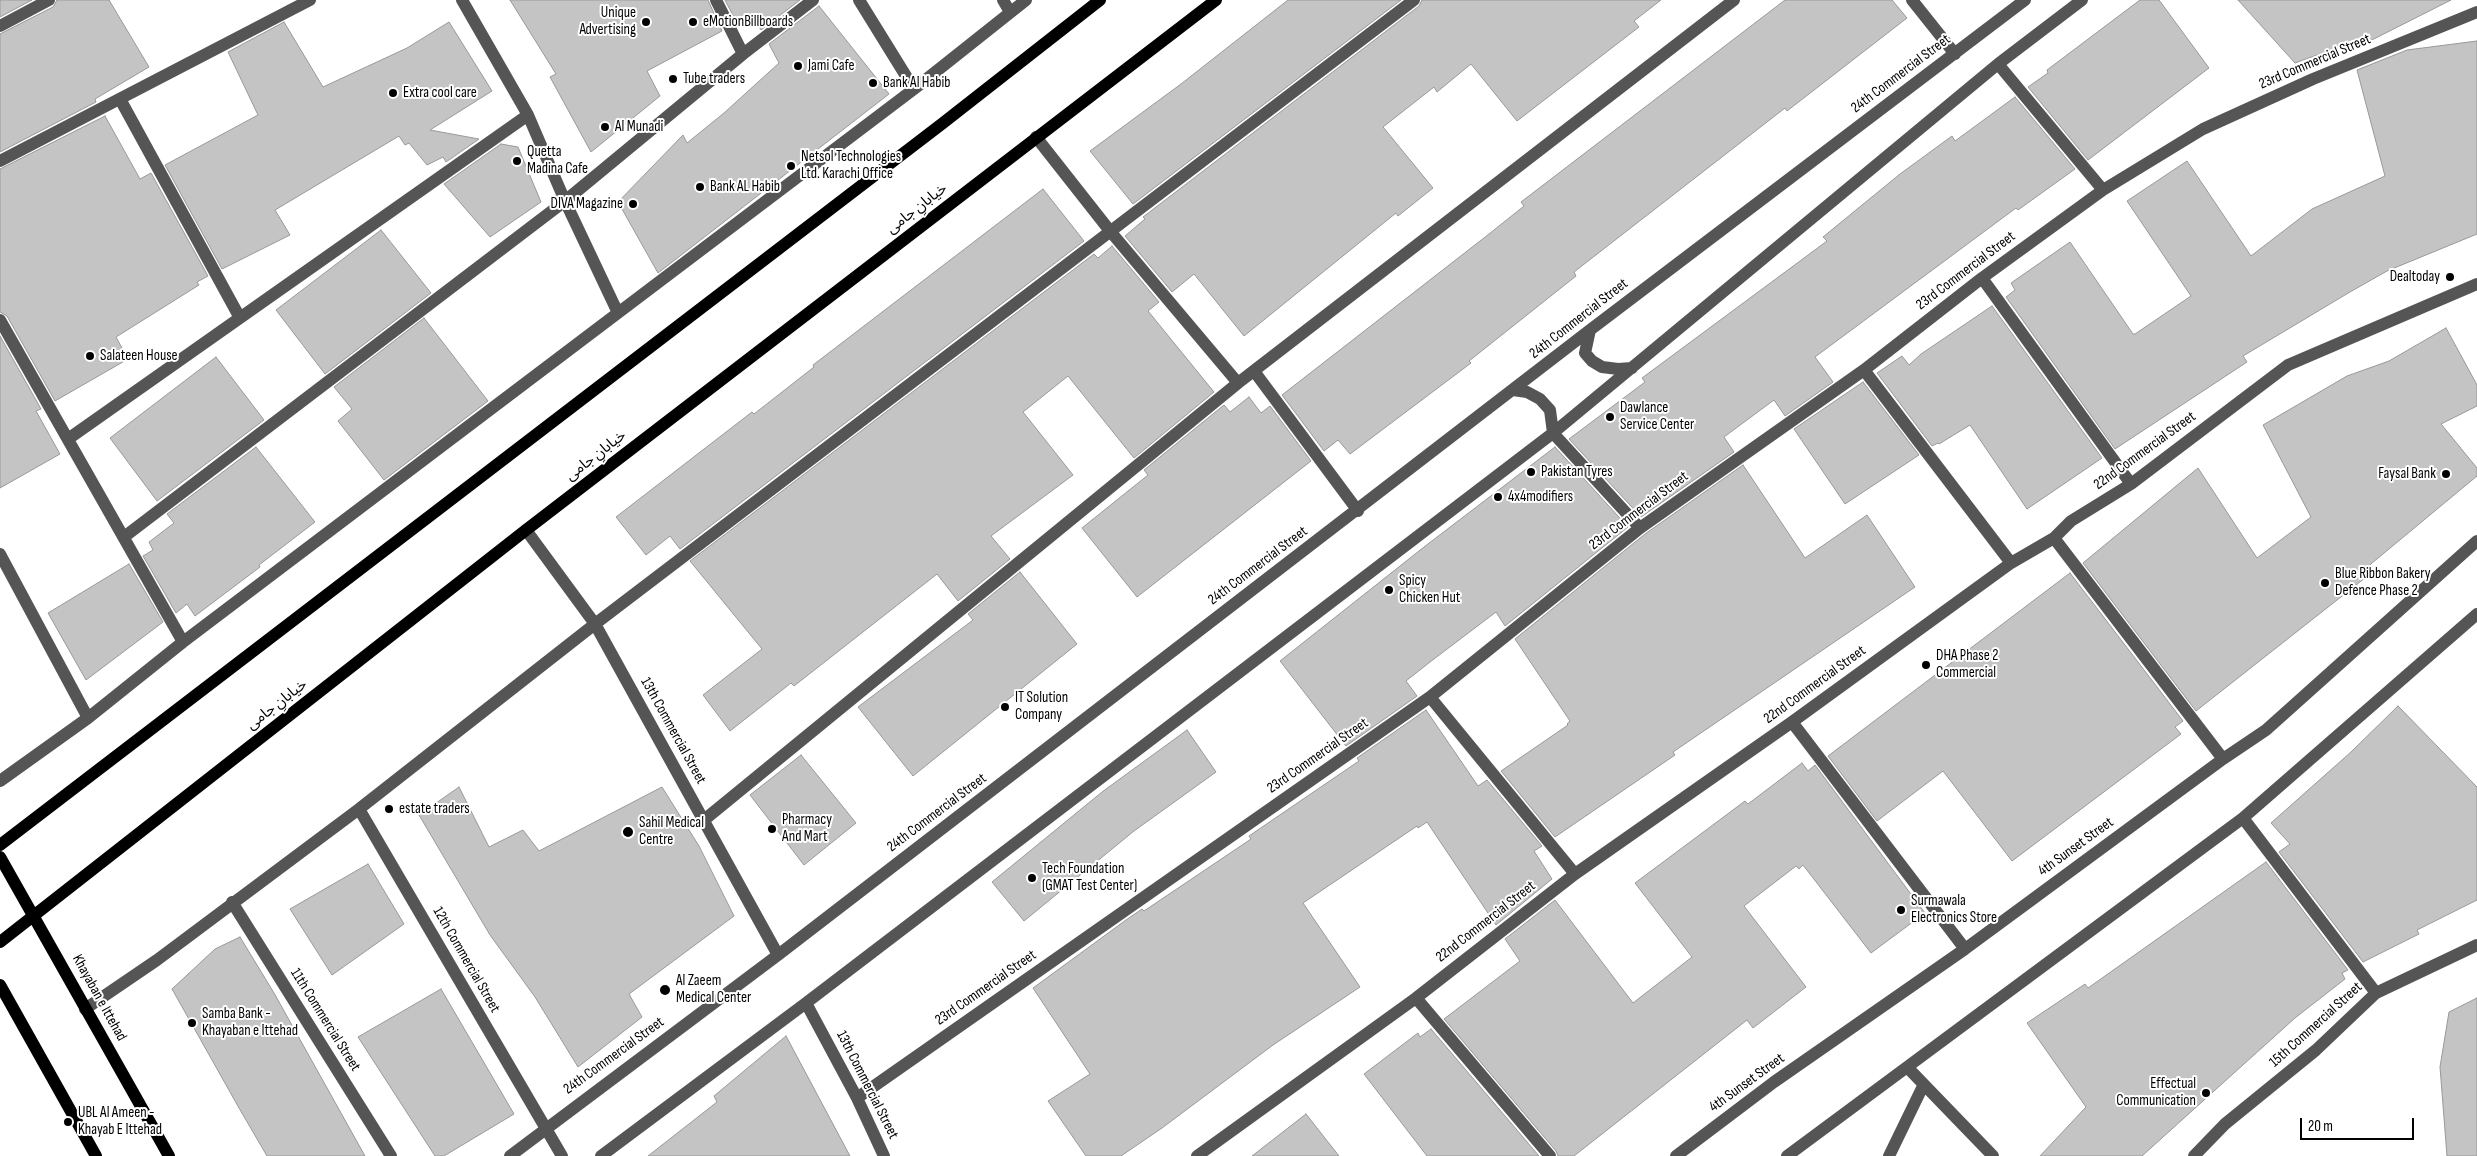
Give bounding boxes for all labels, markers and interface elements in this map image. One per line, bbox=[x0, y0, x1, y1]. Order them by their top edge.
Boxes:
place label: Unique Advertising bbox=[579, 4, 636, 39]
place label: eMotionBillboards bbox=[703, 13, 793, 31]
marker: Unique Advertising bbox=[640, 16, 652, 28]
marker: eMotionBillboards bbox=[687, 16, 699, 28]
street label: 23rd Commercial Street bbox=[2257, 30, 2373, 94]
street label: 24th Commercial Street bbox=[1848, 31, 1954, 117]
place label: Jami Cafe bbox=[808, 57, 854, 75]
marker: Jami Cafe bbox=[792, 60, 804, 72]
place label: Tube traders bbox=[683, 70, 745, 88]
marker: Tube traders bbox=[667, 73, 679, 85]
place label: Bank Al Habib bbox=[883, 74, 950, 92]
marker: Bank Al Habib bbox=[867, 77, 879, 89]
place label: Extra cool care bbox=[403, 84, 477, 102]
marker: Extra cool care bbox=[387, 87, 399, 99]
place label: Al Munadi bbox=[615, 118, 663, 136]
marker: Al Munadi bbox=[599, 121, 611, 133]
place label: Quetta Madina Cafe bbox=[527, 143, 588, 178]
place label: Netsol Technologies Ltd. Karachi Office bbox=[801, 148, 901, 183]
marker: Quetta Madina Cafe bbox=[511, 155, 523, 167]
marker: Netsol Technologies Ltd. Karachi Office bbox=[785, 160, 797, 172]
place label: Bank AL Habib bbox=[710, 178, 780, 196]
street label: خیابانِ جامی bbox=[883, 180, 951, 238]
marker: Bank AL Habib bbox=[694, 181, 706, 193]
place label: DIVA Magazine bbox=[551, 195, 623, 213]
marker: DIVA Magazine bbox=[627, 198, 639, 210]
street label: 23rd Commercial Street bbox=[1913, 228, 2019, 314]
place label: Dealtoday bbox=[2390, 268, 2440, 286]
marker: Dealtoday bbox=[2444, 271, 2456, 283]
street label: 24th Commercial Street bbox=[1526, 275, 1632, 363]
place label: Salateen House bbox=[100, 347, 178, 365]
marker: Salateen House bbox=[84, 350, 96, 362]
place label: Dawlance Service Center bbox=[1620, 399, 1694, 434]
street label: 22nd Commercial Street bbox=[2091, 408, 2199, 494]
marker: Dawlance Service Center bbox=[1604, 411, 1616, 423]
street label: خیابانِ جامی bbox=[562, 427, 630, 485]
place label: Pakistan Tyres bbox=[1541, 463, 1613, 481]
place label: Faysal Bank bbox=[2378, 465, 2436, 483]
marker: Pakistan Tyres bbox=[1525, 466, 1537, 478]
street label: 23rd Commercial Street bbox=[1586, 468, 1692, 554]
marker: Faysal Bank bbox=[2440, 468, 2452, 480]
place label: 4x4modifiers bbox=[1508, 488, 1573, 506]
marker: 4x4modifiers bbox=[1492, 491, 1504, 503]
street label: 24th Commercial Street bbox=[1205, 523, 1311, 609]
place label: Blue Ribbon Bakery Defence Phase 2 bbox=[2335, 565, 2431, 600]
place label: Spicy Chicken Hut bbox=[1399, 572, 1460, 607]
marker: Blue Ribbon Bakery Defence Phase 2 bbox=[2319, 577, 2331, 589]
marker: Spicy Chicken Hut bbox=[1383, 584, 1395, 596]
street label: 22nd Commercial Street bbox=[1761, 642, 1869, 728]
place label: DHA Phase 2 Commercial bbox=[1936, 647, 1998, 682]
marker: DHA Phase 2 Commercial bbox=[1920, 659, 1932, 671]
street label: 13th Commercial Street bbox=[636, 675, 710, 787]
street label: خیابانِ جامی bbox=[243, 676, 311, 734]
place label: IT Solution Company bbox=[1015, 689, 1068, 724]
marker: IT Solution Company bbox=[999, 701, 1011, 713]
street label: 23rd Commercial Street bbox=[1264, 714, 1372, 798]
street label: 24th Commercial Street bbox=[884, 770, 990, 856]
place label: estate traders bbox=[399, 800, 470, 818]
marker: estate traders bbox=[383, 803, 395, 815]
place label: Pharmacy And Mart bbox=[782, 811, 832, 846]
place label: Sahil Medical Centre bbox=[639, 814, 704, 849]
street label: 4th Sunset Street bbox=[2035, 814, 2117, 880]
marker: Pharmacy And Mart bbox=[766, 823, 778, 835]
marker: Sahil Medical Centre bbox=[621, 825, 635, 839]
place label: Tech Foundation (GMAT Test Center) bbox=[1042, 860, 1137, 895]
marker: Tech Foundation (GMAT Test Center) bbox=[1026, 872, 1038, 884]
street label: 22nd Commercial Street bbox=[1433, 877, 1539, 967]
place label: Surmawala Electronics Store bbox=[1911, 892, 1997, 927]
street label: 12th Commercial Street bbox=[428, 904, 504, 1016]
marker: Surmawala Electronics Store bbox=[1895, 904, 1907, 916]
street label: 23rd Commercial Street bbox=[932, 946, 1040, 1030]
street label: Khayaban e Ittehad bbox=[68, 952, 130, 1044]
street label: 11th Commercial Street bbox=[286, 965, 364, 1075]
place label: Al Zaeem Medical Center bbox=[676, 972, 751, 1007]
street label: 15th Commercial Street bbox=[2266, 979, 2366, 1071]
marker: Al Zaeem Medical Center bbox=[658, 983, 672, 997]
place label: Samba Bank - Khayaban e Ittehad bbox=[202, 1005, 298, 1040]
street label: 24th Commercial Street bbox=[560, 1013, 668, 1099]
marker: Samba Bank - Khayaban e Ittehad bbox=[186, 1017, 198, 1029]
street label: 13th Commercial Street bbox=[832, 1028, 902, 1142]
street label: 4th Sunset Street bbox=[1706, 1050, 1788, 1116]
place label: Effectual Communication bbox=[2116, 1075, 2196, 1110]
marker: Effectual Communication bbox=[2200, 1087, 2212, 1099]
place label: UBL Al Ameen - Khayab E Ittehad bbox=[78, 1104, 162, 1139]
scale bar bbox=[2302, 1108, 2416, 1140]
marker: UBL Al Ameen - Khayab E Ittehad bbox=[62, 1116, 74, 1128]
text: 20 m bbox=[2308, 1117, 2333, 1136]

